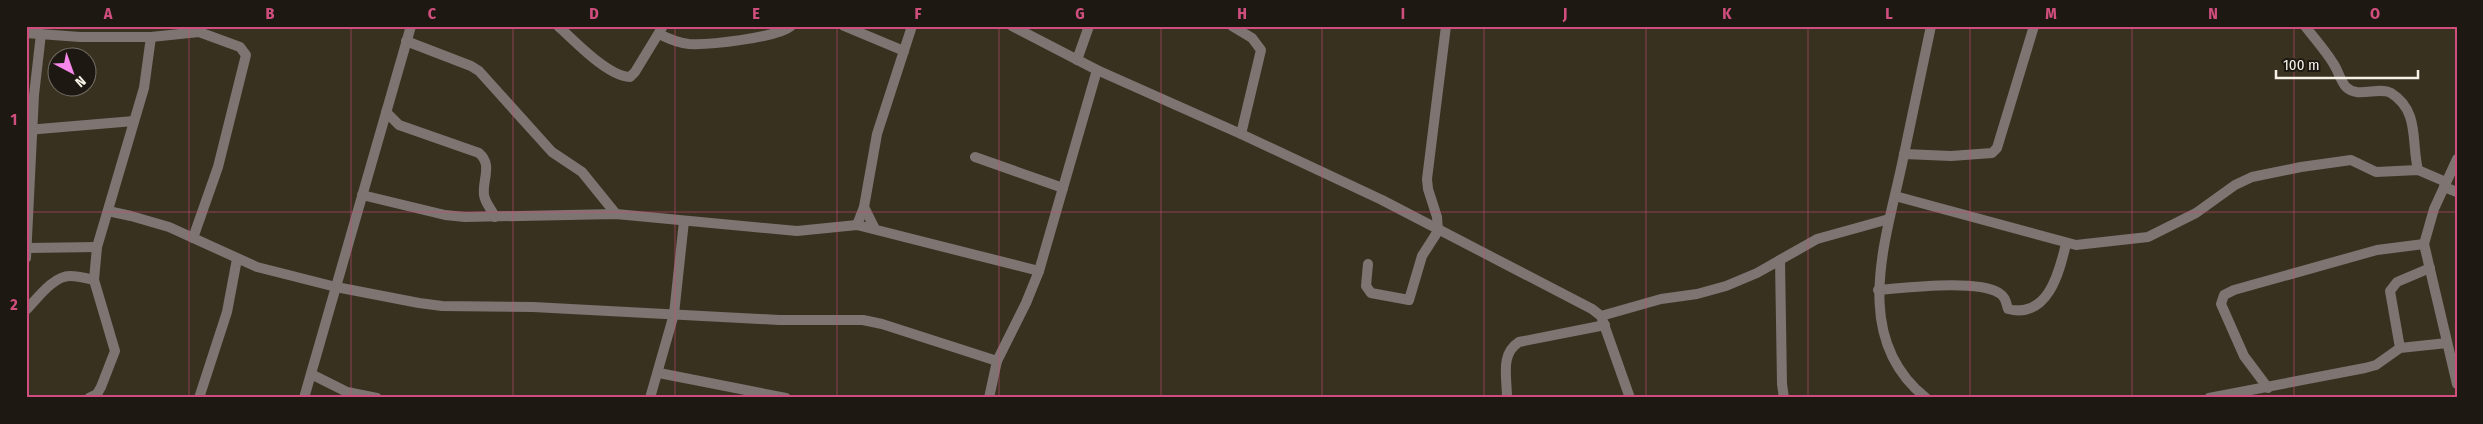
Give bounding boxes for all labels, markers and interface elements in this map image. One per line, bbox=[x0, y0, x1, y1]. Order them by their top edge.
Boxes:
text: A bbox=[103, 4, 113, 23]
text: B bbox=[266, 4, 275, 23]
text: C bbox=[428, 4, 437, 23]
text: D bbox=[589, 4, 599, 23]
text: E bbox=[752, 4, 760, 23]
text: F bbox=[914, 4, 922, 23]
text: G bbox=[1075, 4, 1085, 23]
text: H bbox=[1237, 4, 1247, 23]
text: I bbox=[1401, 4, 1405, 23]
text: J bbox=[1562, 4, 1567, 23]
text: K bbox=[1722, 4, 1732, 23]
text: L bbox=[1885, 4, 1893, 23]
text: M bbox=[2045, 4, 2057, 23]
text: N bbox=[2208, 4, 2218, 23]
text: O bbox=[2370, 4, 2380, 23]
north arrow bbox=[48, 48, 98, 98]
scale bar bbox=[2276, 48, 2418, 80]
text: 100 m bbox=[2283, 56, 2320, 74]
text: N bbox=[71, 72, 89, 91]
text: 1 bbox=[11, 110, 17, 129]
text: 2 bbox=[9, 295, 18, 314]

